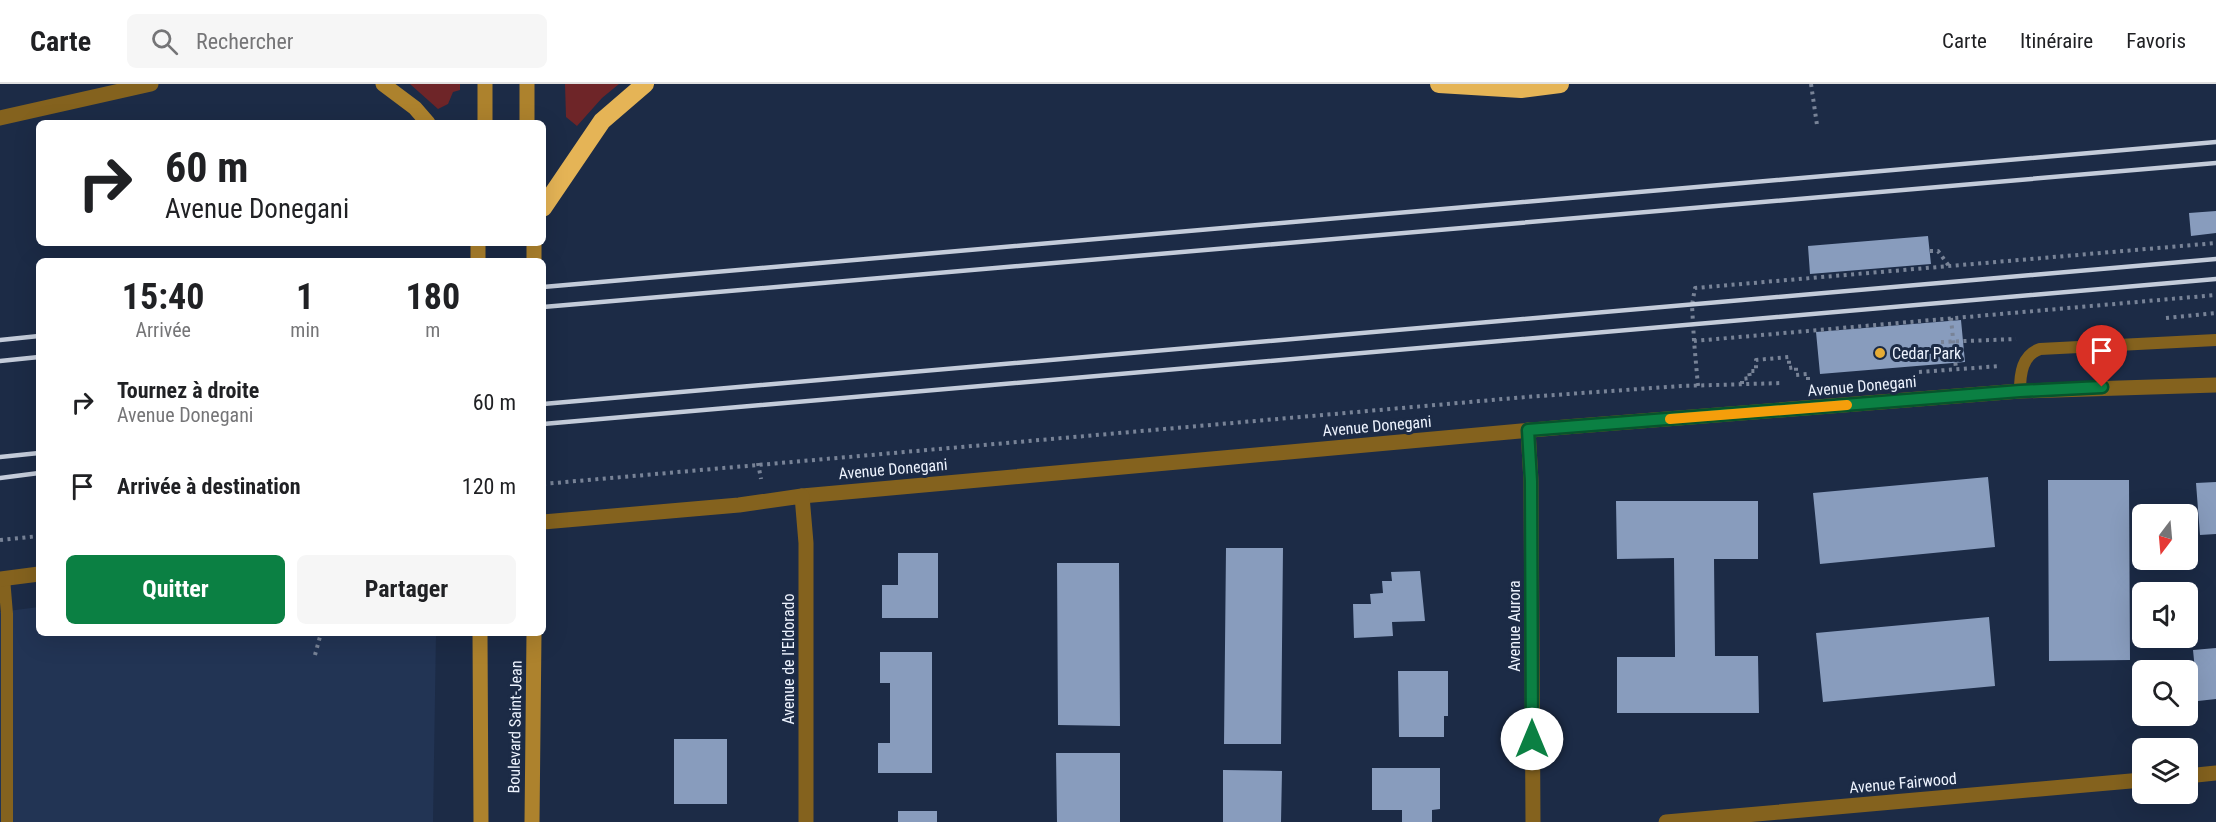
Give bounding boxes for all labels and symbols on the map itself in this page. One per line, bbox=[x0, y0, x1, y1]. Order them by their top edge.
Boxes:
pin bbox=[2076, 325, 2127, 387]
place label: Cedar Park bbox=[1892, 344, 1962, 363]
marker: Cedar Park bbox=[1873, 346, 1887, 360]
street label: Avenue Donegani bbox=[1807, 372, 1917, 400]
street label: Avenue Donegani bbox=[1322, 412, 1432, 440]
street label: Avenue Donegani bbox=[838, 455, 948, 483]
north arrow bbox=[2132, 504, 2198, 570]
street label: Avenue Aurora bbox=[1505, 580, 1524, 672]
street label: Avenue de l'Eldorado bbox=[779, 593, 798, 725]
street label: Boulevard Saint-Jean bbox=[504, 660, 526, 794]
position arrow bbox=[1500, 707, 1564, 771]
street label: Avenue Fairwood bbox=[1848, 769, 1958, 797]

